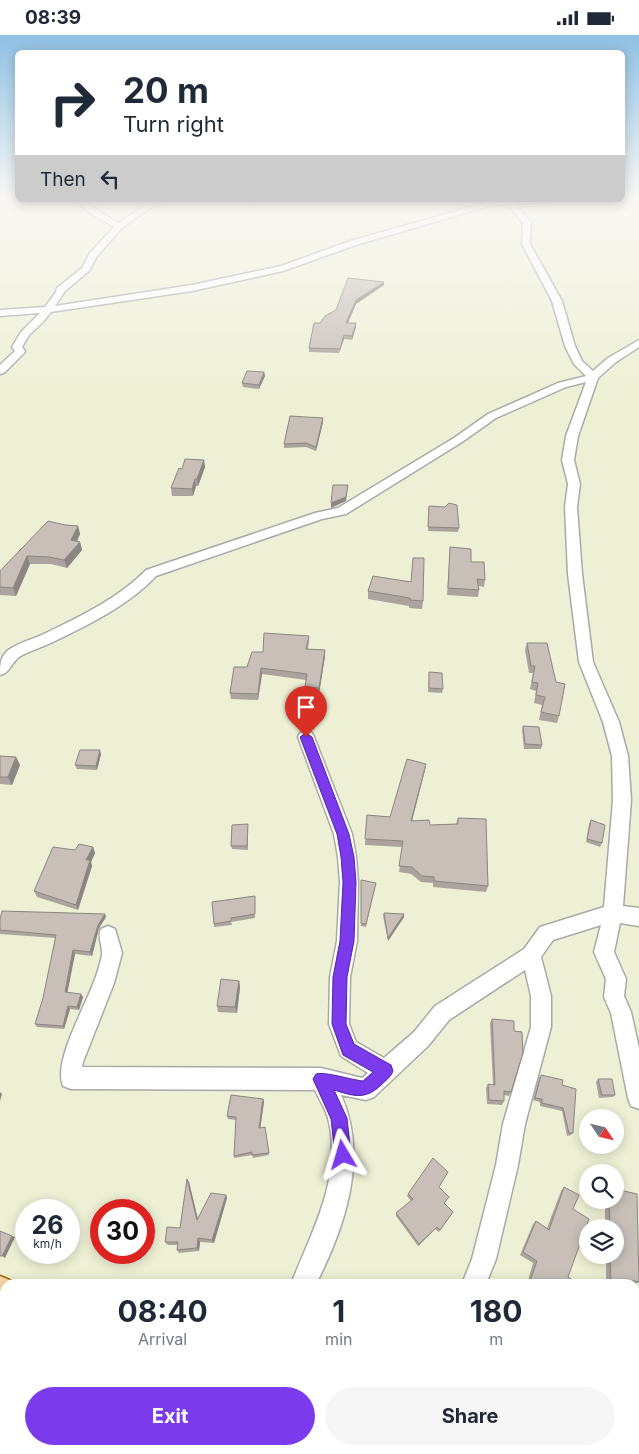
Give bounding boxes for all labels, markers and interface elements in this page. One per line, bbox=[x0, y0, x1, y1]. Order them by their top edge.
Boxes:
text: 08:39 bbox=[25, 6, 81, 29]
text: 20 m bbox=[123, 69, 209, 111]
icon: right bbox=[40, 70, 105, 135]
text: Turn right bbox=[123, 111, 224, 137]
icon: left bbox=[96, 165, 124, 193]
text: Then bbox=[40, 168, 86, 191]
pin bbox=[285, 686, 327, 737]
icon: arrive bbox=[292, 693, 320, 721]
north arrow bbox=[579, 1109, 624, 1154]
map controls bbox=[579, 1109, 624, 1264]
position arrow bbox=[316, 1128, 368, 1180]
button: search bbox=[579, 1164, 624, 1209]
speed limit sign: 30 bbox=[90, 1199, 155, 1264]
text: 26 bbox=[32, 1210, 63, 1240]
button: layers bbox=[579, 1219, 624, 1264]
text: km/h bbox=[33, 1236, 62, 1251]
text: 08:40 bbox=[117, 1293, 208, 1329]
text: 1 bbox=[332, 1293, 345, 1329]
text: 180 bbox=[470, 1293, 523, 1329]
text: Arrival bbox=[138, 1329, 187, 1349]
text: min bbox=[325, 1329, 352, 1349]
text: m bbox=[489, 1329, 503, 1349]
button: Exit bbox=[25, 1387, 315, 1445]
button: Share bbox=[325, 1387, 615, 1445]

